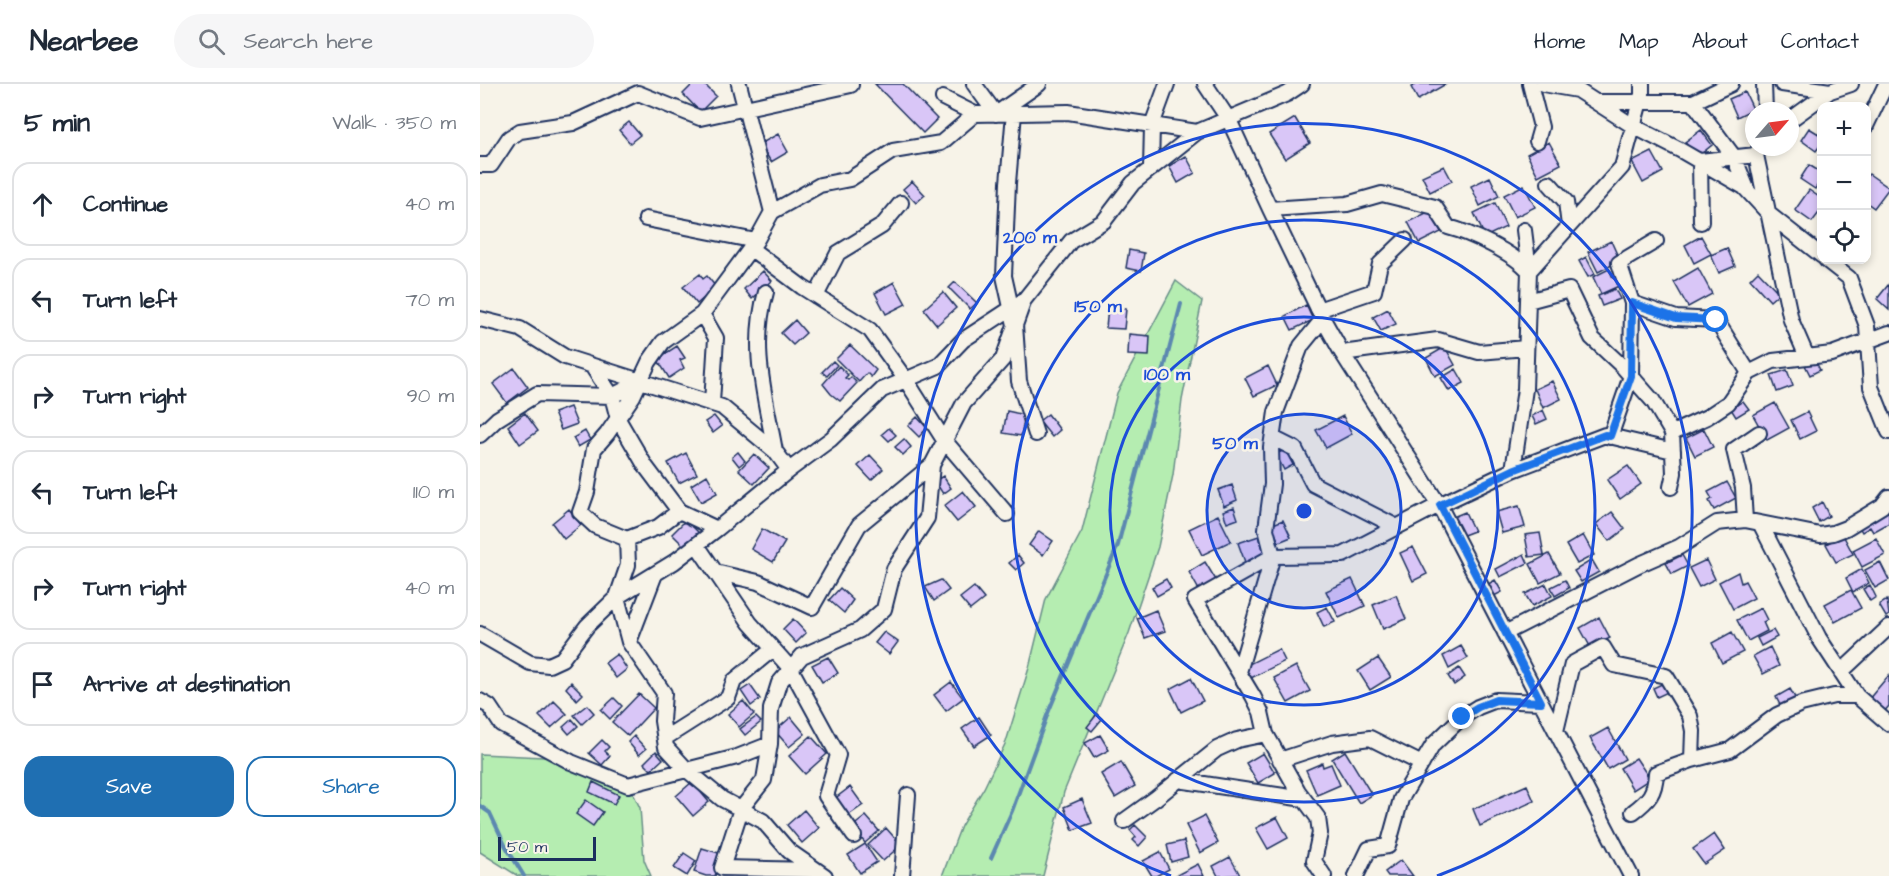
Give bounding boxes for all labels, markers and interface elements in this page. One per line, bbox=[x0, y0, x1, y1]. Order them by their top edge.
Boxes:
search box bbox=[174, 14, 594, 68]
text: Nearbee bbox=[30, 22, 138, 61]
icon: search bbox=[195, 25, 228, 58]
text: Search here bbox=[243, 26, 373, 57]
text: Home bbox=[1534, 27, 1586, 56]
text: Map bbox=[1619, 27, 1659, 56]
text: About bbox=[1692, 27, 1748, 56]
text: Contact bbox=[1781, 27, 1859, 56]
north arrow bbox=[1745, 102, 1799, 156]
map controls bbox=[1817, 102, 1871, 264]
button: + bbox=[1817, 102, 1871, 156]
text: 5 min bbox=[24, 105, 90, 141]
text: Walk · 350 m bbox=[332, 109, 456, 137]
button: − bbox=[1817, 156, 1871, 210]
icon: ahead bbox=[26, 188, 59, 221]
text: Continue bbox=[83, 189, 168, 220]
text: 40 m bbox=[404, 190, 454, 218]
button: locate bbox=[1817, 210, 1871, 264]
text: 200 m bbox=[1002, 225, 1058, 250]
icon: left bbox=[26, 284, 59, 317]
text: Turn left bbox=[83, 285, 177, 316]
text: 70 m bbox=[406, 286, 454, 314]
text: 150 m bbox=[1074, 294, 1123, 319]
route start bbox=[1702, 306, 1728, 332]
text: 100 m bbox=[1144, 362, 1191, 387]
icon: right bbox=[26, 380, 59, 413]
text: Turn right bbox=[83, 381, 186, 412]
text: 90 m bbox=[406, 382, 454, 410]
text: 50 m bbox=[1212, 431, 1259, 456]
icon: left bbox=[26, 476, 59, 509]
text: Turn left bbox=[83, 477, 177, 508]
text: 110 m bbox=[413, 478, 454, 506]
centre of rings bbox=[1294, 501, 1314, 521]
icon: right bbox=[26, 572, 59, 605]
text: Turn right bbox=[83, 573, 186, 604]
text: 40 m bbox=[404, 574, 454, 602]
icon: arrive bbox=[26, 668, 59, 701]
text: Arrive at destination bbox=[83, 669, 290, 700]
route end bbox=[1448, 703, 1474, 729]
button: Save bbox=[24, 756, 234, 817]
button: Share bbox=[246, 756, 456, 817]
scale bar bbox=[498, 834, 596, 862]
text: 50 m bbox=[507, 836, 547, 858]

